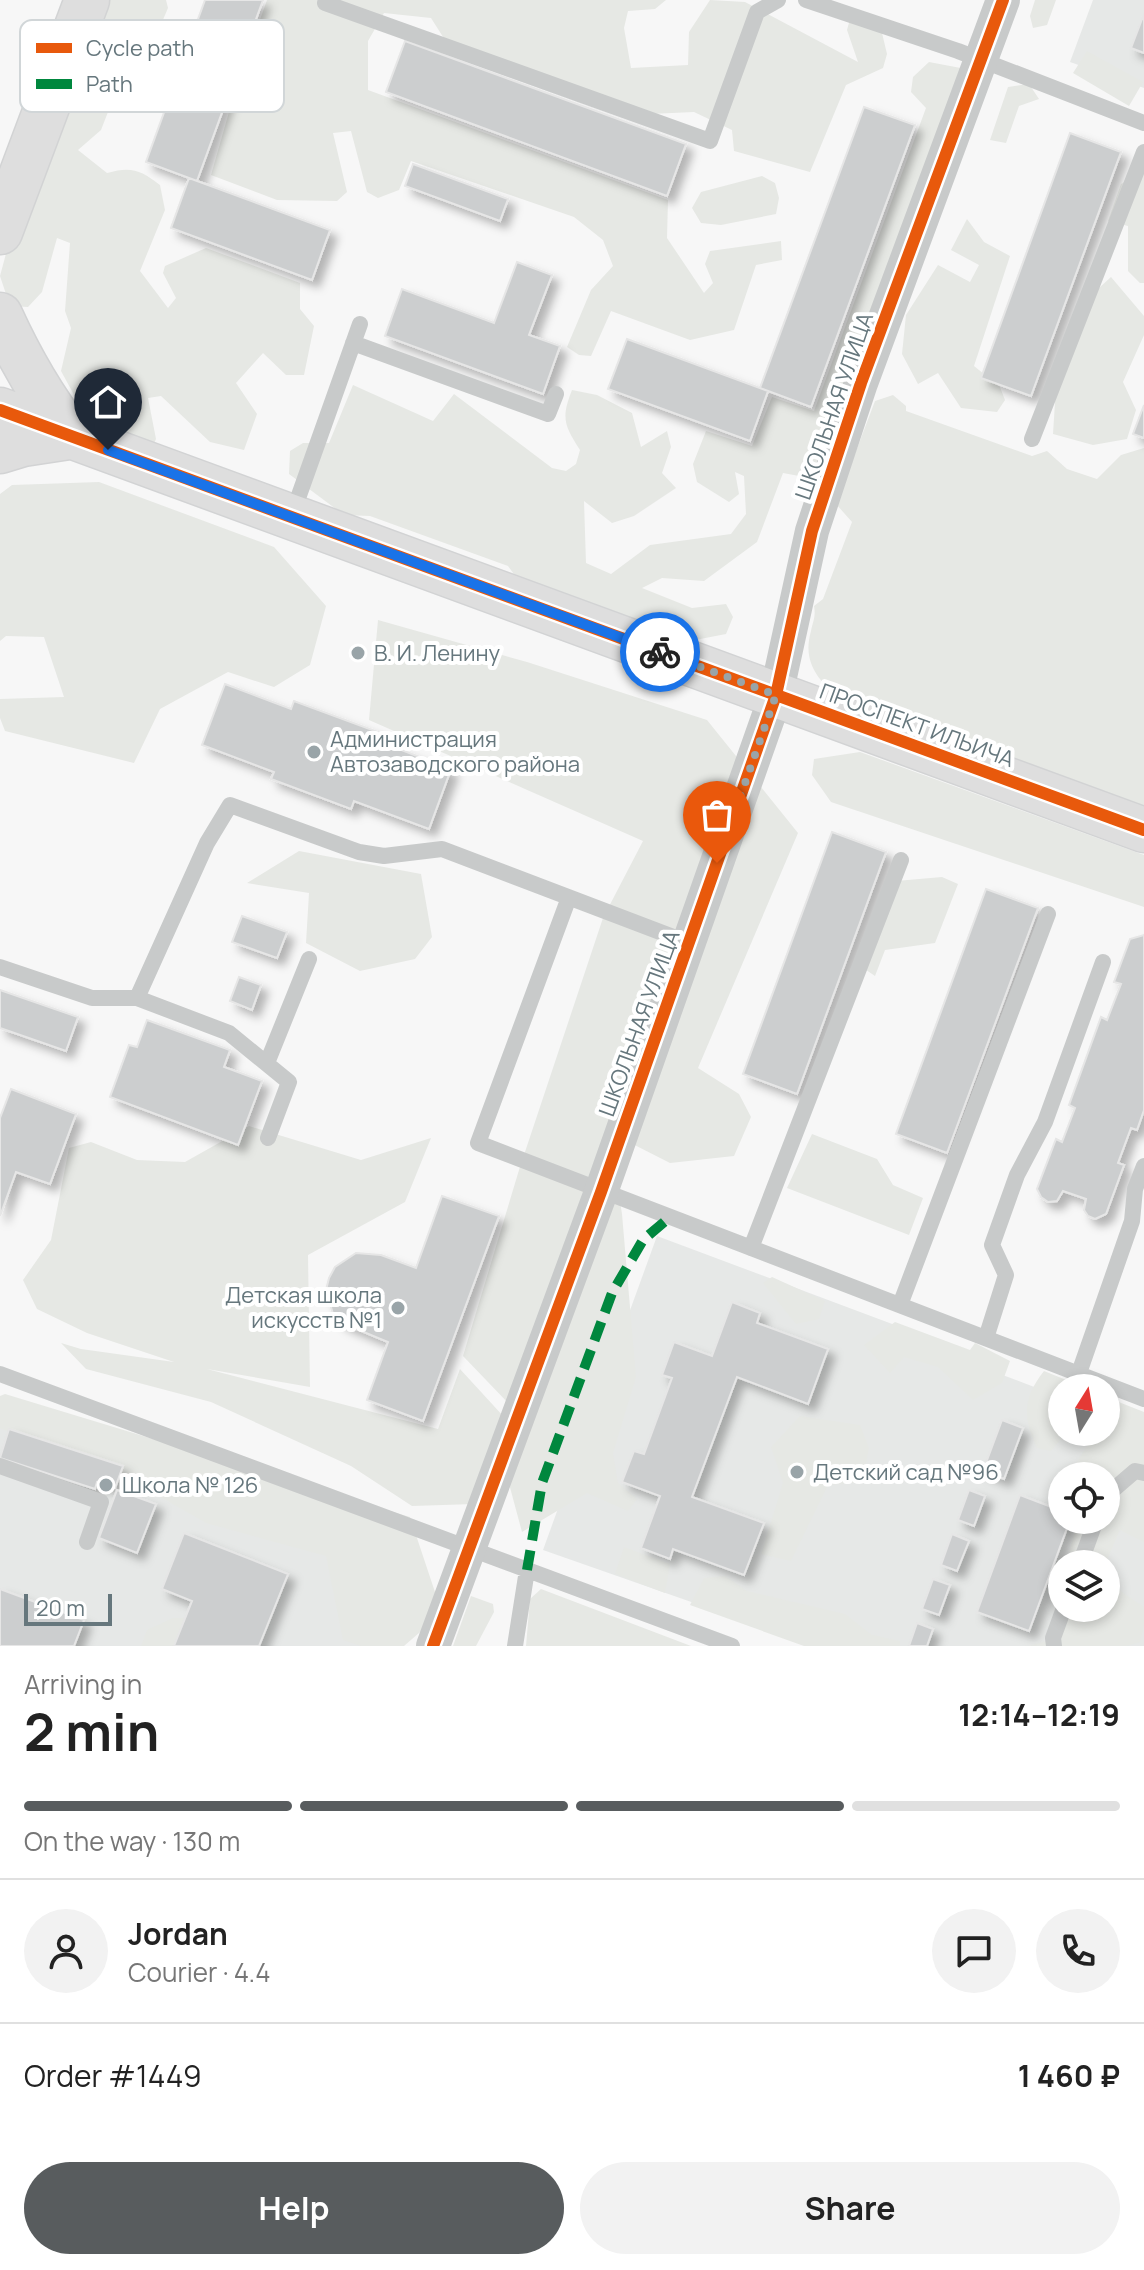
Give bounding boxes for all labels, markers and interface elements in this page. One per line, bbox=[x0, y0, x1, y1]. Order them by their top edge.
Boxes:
legend bbox=[20, 20, 284, 112]
text: Cycle path bbox=[86, 33, 194, 63]
text: Path bbox=[86, 69, 133, 99]
street label: ШКОЛЬНАЯ УЛИЦА bbox=[788, 308, 880, 504]
pin bbox=[74, 368, 142, 450]
icon: home bbox=[86, 380, 130, 424]
courier bbox=[620, 612, 700, 692]
icon: bike bbox=[638, 630, 682, 674]
place label: В. И. Ленину bbox=[374, 638, 501, 668]
marker: В. И. Ленину bbox=[349, 644, 367, 662]
street label: ПРОСПЕКТ ИЛЬИЧА bbox=[816, 676, 1019, 774]
place label: Администрация Автозаводского района bbox=[330, 724, 580, 779]
marker: Администрация Автозаводского района bbox=[305, 743, 323, 761]
pin bbox=[683, 781, 751, 863]
icon: bag bbox=[695, 793, 739, 837]
street label: ШКОЛЬНАЯ УЛИЦА bbox=[591, 926, 687, 1120]
place label: Детская школа искусств №1 bbox=[225, 1280, 382, 1335]
marker: Детская школа искусств №1 bbox=[389, 1299, 407, 1317]
north arrow bbox=[1048, 1374, 1120, 1446]
map controls bbox=[1048, 1374, 1120, 1622]
place label: Детский сад №96 bbox=[813, 1457, 999, 1487]
button: locate bbox=[1048, 1462, 1120, 1534]
marker: Детский сад №96 bbox=[788, 1463, 806, 1481]
place label: Школа № 126 bbox=[122, 1470, 258, 1500]
marker: Школа № 126 bbox=[97, 1476, 115, 1494]
button: layers bbox=[1048, 1550, 1120, 1622]
scale bar bbox=[24, 1590, 112, 1626]
text: 20 m bbox=[36, 1593, 85, 1623]
text: Arriving in bbox=[24, 1666, 142, 1702]
text: 12:14–12:19 bbox=[958, 1694, 1120, 1735]
text: 2 min bbox=[24, 1696, 159, 1767]
text: On the way · 130 m bbox=[24, 1823, 240, 1859]
button: person bbox=[24, 1909, 108, 1993]
button: chat bbox=[932, 1909, 1016, 1993]
button: phone bbox=[1036, 1909, 1120, 1993]
text: Jordan bbox=[128, 1913, 228, 1954]
text: Courier · 4.4 bbox=[128, 1954, 270, 1990]
text: Order #1449 bbox=[24, 2055, 202, 2096]
text: 1 460 ₽ bbox=[1018, 2055, 1120, 2096]
button: Help bbox=[24, 2162, 564, 2254]
button: Share bbox=[580, 2162, 1120, 2254]

